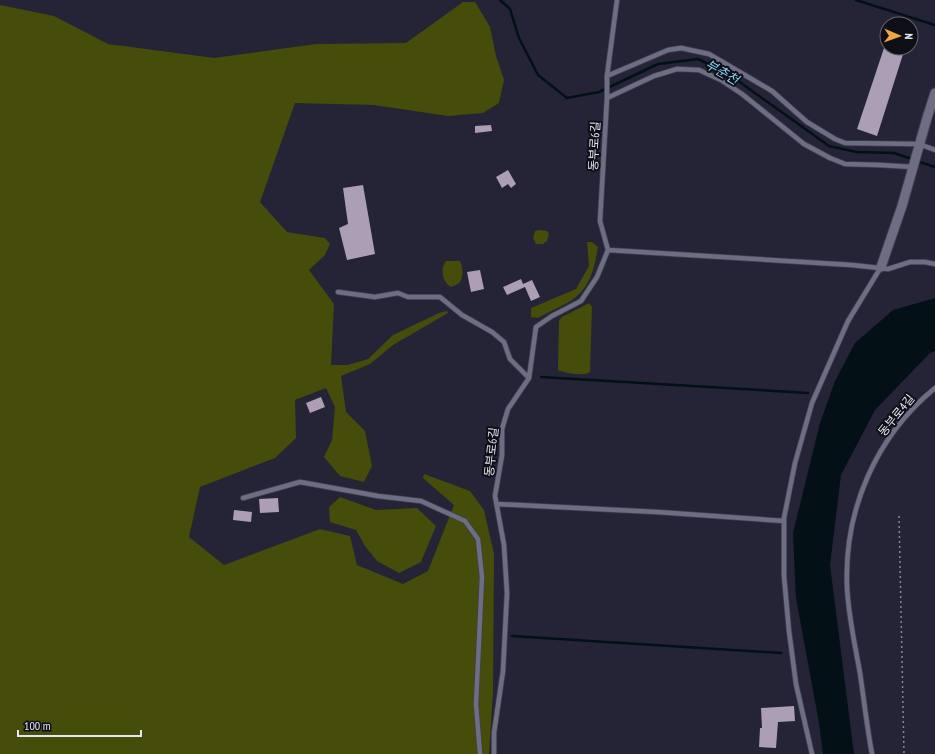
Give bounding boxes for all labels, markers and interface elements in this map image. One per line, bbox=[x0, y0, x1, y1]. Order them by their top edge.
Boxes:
north arrow bbox=[879, 16, 919, 56]
text: N bbox=[902, 33, 916, 40]
water label: 부춘천 bbox=[702, 56, 743, 89]
street label: 동부로6길 bbox=[585, 121, 603, 171]
street label: 동부로4길 bbox=[875, 391, 917, 439]
street label: 동부로6길 bbox=[481, 427, 501, 477]
scale bar bbox=[18, 712, 141, 738]
text: 100 m bbox=[24, 718, 51, 733]

